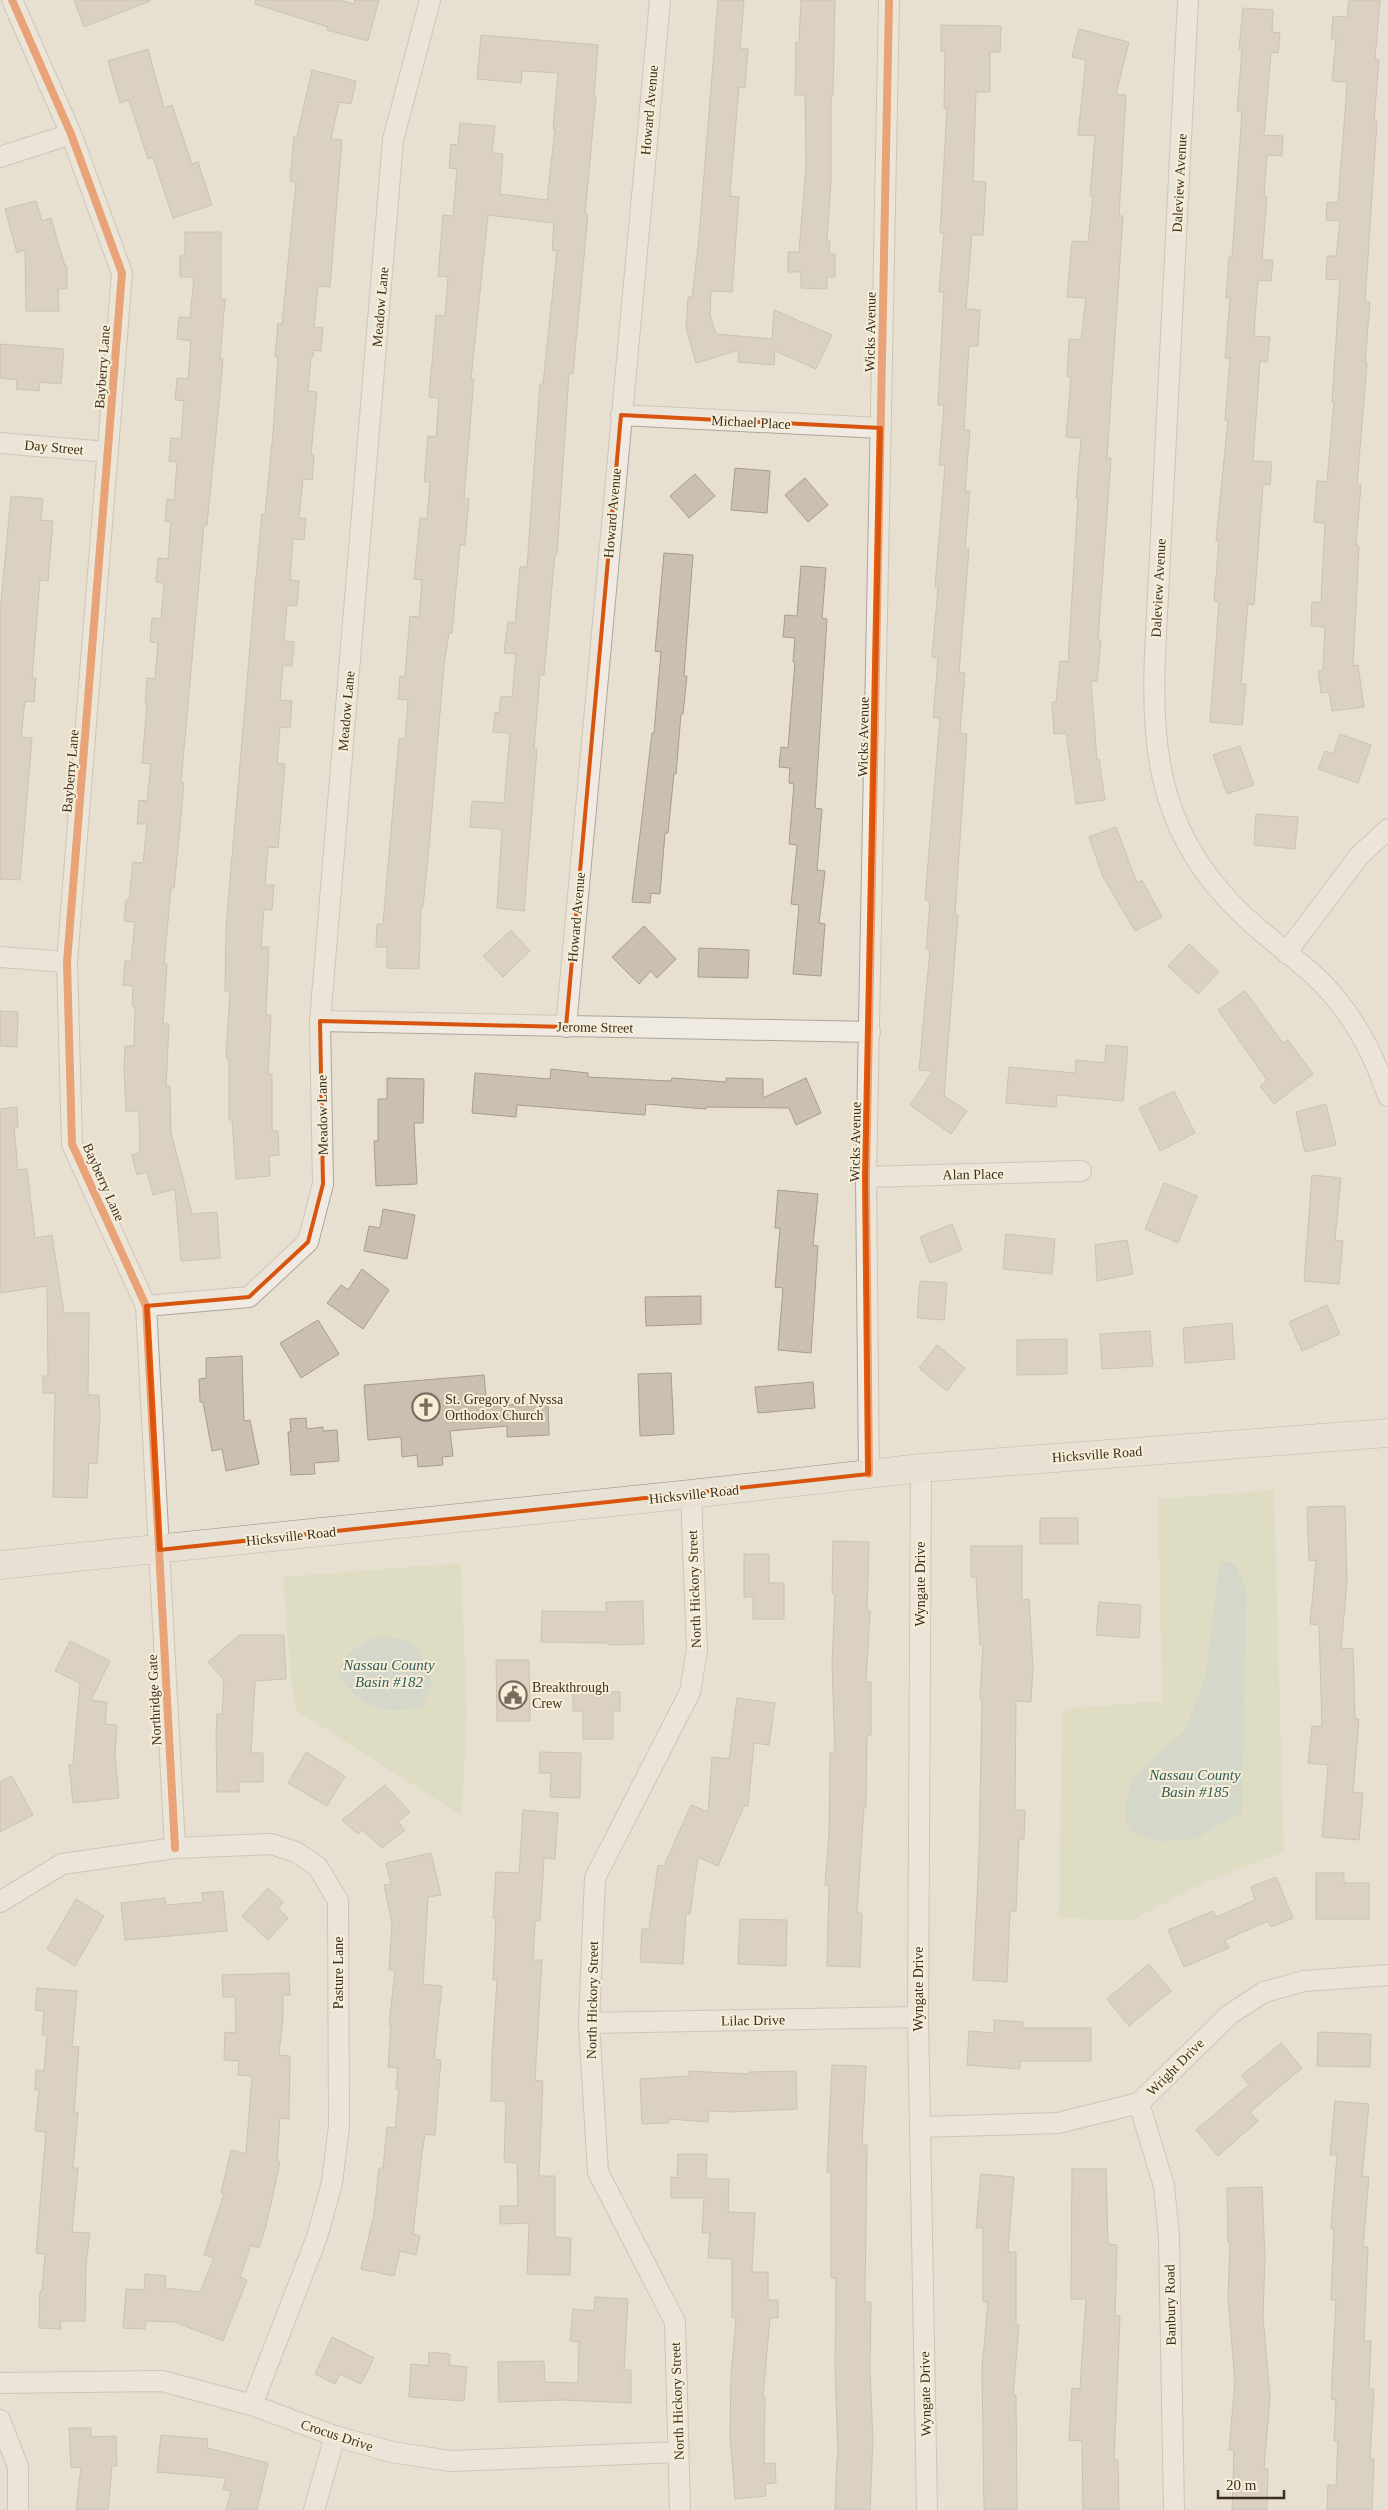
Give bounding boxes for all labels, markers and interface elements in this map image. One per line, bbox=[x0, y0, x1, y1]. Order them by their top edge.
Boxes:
street label: Howard Avenue bbox=[638, 64, 661, 156]
street label: Daleview Avenue bbox=[1169, 133, 1190, 233]
street label: Meadow Lane bbox=[370, 266, 391, 348]
street label: Wicks Avenue bbox=[862, 292, 879, 372]
street label: Bayberry Lane bbox=[92, 325, 113, 409]
street label: Michael Place bbox=[711, 413, 791, 432]
street label: Day Street bbox=[24, 437, 84, 458]
street label: Howard Avenue bbox=[601, 467, 624, 559]
street label: Daleview Avenue bbox=[1148, 538, 1169, 638]
street label: Meadow Lane bbox=[336, 670, 357, 752]
street label: Wicks Avenue bbox=[855, 697, 872, 777]
street label: Bayberry Lane bbox=[59, 729, 82, 813]
street label: Howard Avenue bbox=[565, 871, 588, 963]
street label: Jerome Street bbox=[557, 1019, 634, 1036]
street label: Meadow Lane bbox=[314, 1075, 331, 1155]
street label: Wicks Avenue bbox=[847, 1102, 864, 1182]
street label: Bayberry Lane bbox=[80, 1141, 127, 1223]
street label: Alan Place bbox=[942, 1166, 1004, 1183]
church icon: St. Gregory of Nyssa Orthodox Church bbox=[411, 1392, 441, 1422]
place label: St. Gregory of Nyssa Orthodox Church bbox=[445, 1392, 564, 1423]
street label: Hicksville Road bbox=[1051, 1444, 1143, 1465]
street label: Hicksville Road bbox=[648, 1482, 740, 1507]
street label: Hicksville Road bbox=[245, 1524, 337, 1549]
street label: North Hickory Street bbox=[685, 1530, 704, 1648]
street label: Wyngate Drive bbox=[913, 1541, 928, 1627]
street label: Northridge Gate bbox=[145, 1654, 164, 1746]
water label: Nassau County Basin #182 bbox=[342, 1657, 435, 1690]
public building icon: Breakthrough Crew bbox=[498, 1680, 528, 1710]
place label: Breakthrough Crew bbox=[532, 1680, 609, 1711]
water label: Nassau County Basin #185 bbox=[1148, 1767, 1241, 1800]
street label: Pasture Lane bbox=[331, 1937, 346, 2009]
street label: North Hickory Street bbox=[584, 1941, 601, 2059]
street label: Wyngate Drive bbox=[911, 1946, 926, 2032]
street label: Lilac Drive bbox=[721, 2012, 785, 2029]
street label: Wright Drive bbox=[1144, 2036, 1207, 2099]
street label: Banbury Road bbox=[1162, 2264, 1179, 2346]
street label: North Hickory Street bbox=[668, 2342, 687, 2460]
street label: Wyngate Drive bbox=[917, 2351, 934, 2437]
street label: Crocus Drive bbox=[299, 2417, 375, 2454]
scale bar bbox=[1218, 2468, 1284, 2500]
text: 20 m bbox=[1226, 2477, 1257, 2493]

